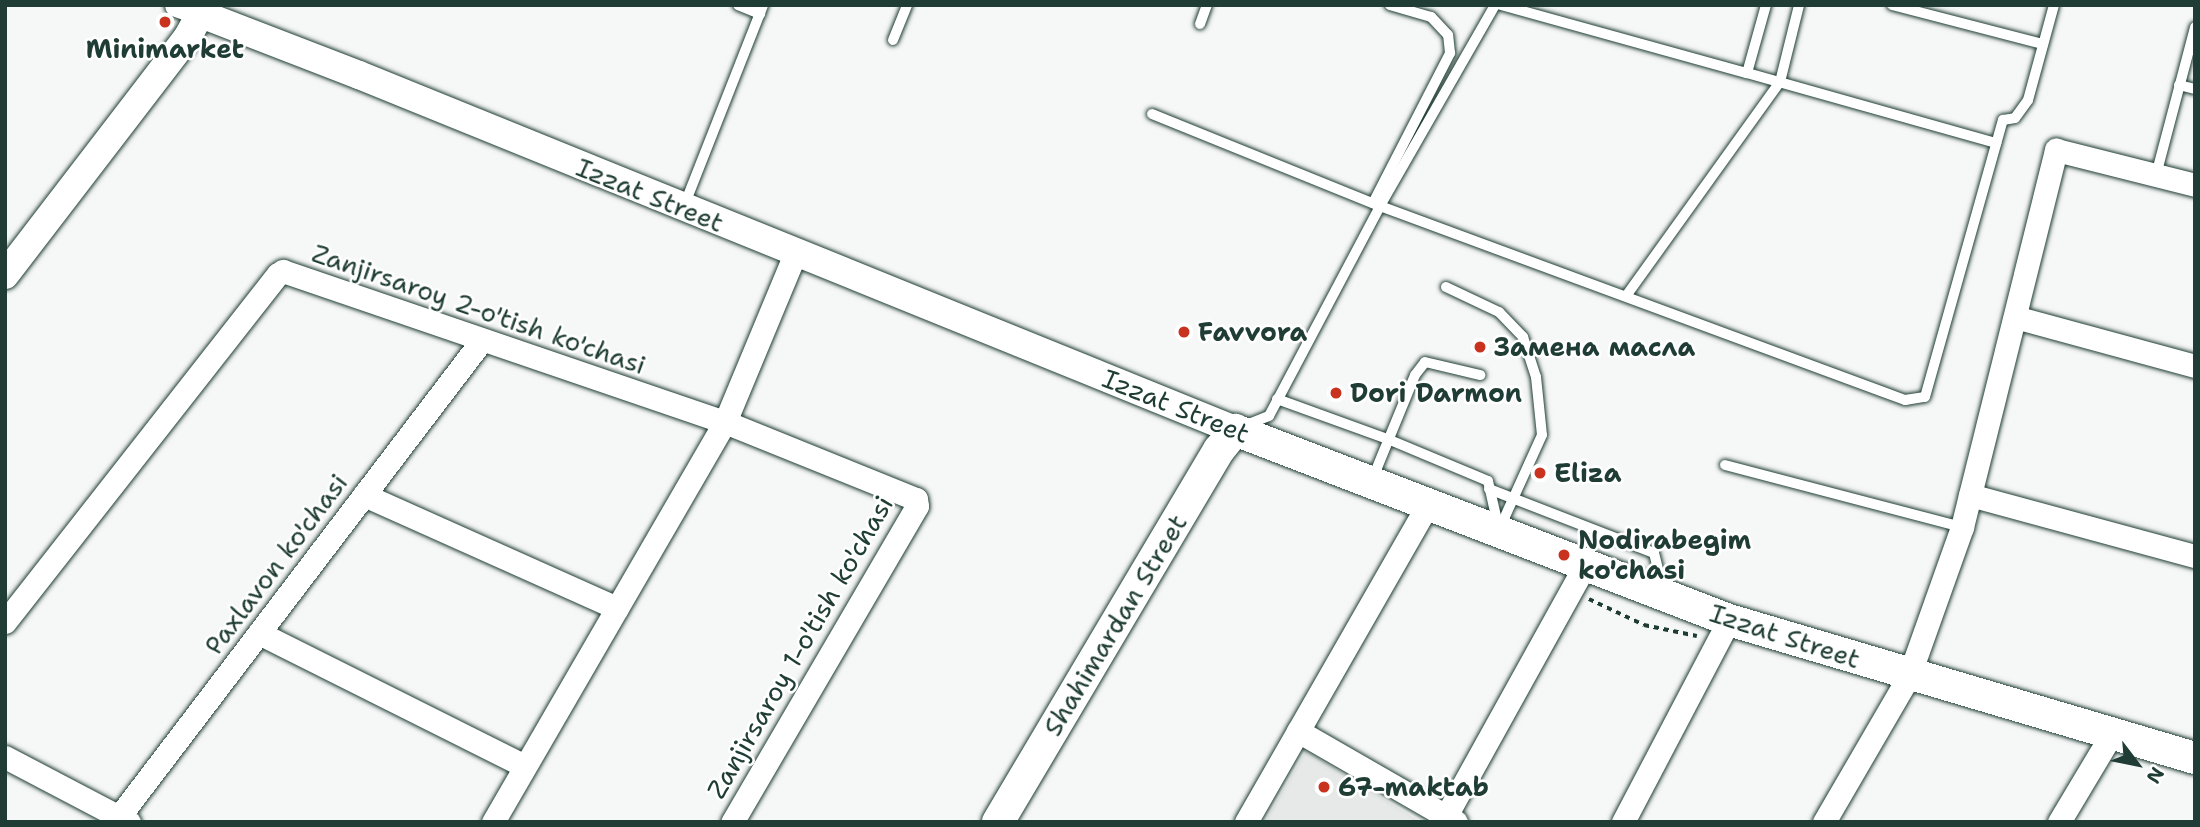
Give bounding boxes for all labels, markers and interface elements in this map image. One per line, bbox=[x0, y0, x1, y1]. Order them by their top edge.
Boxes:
marker: Minimarket bbox=[157, 14, 173, 30]
place label: Minimarket bbox=[86, 33, 244, 65]
street label: Izzat Street bbox=[572, 151, 728, 239]
street label: Zanjirsaroy 2-o'tish ko'chasi bbox=[308, 237, 650, 381]
place label: Favvora bbox=[1198, 316, 1307, 348]
marker: Favvora bbox=[1176, 324, 1192, 340]
place label: Замена масла bbox=[1494, 331, 1695, 363]
marker: Замена масла bbox=[1472, 339, 1488, 355]
street label: Izzat Street bbox=[1098, 362, 1254, 450]
place label: Dori Darmon bbox=[1350, 377, 1522, 409]
marker: Dori Darmon bbox=[1328, 385, 1344, 401]
place label: Eliza bbox=[1554, 457, 1621, 489]
marker: Eliza bbox=[1532, 465, 1548, 481]
street label: Paxlavon ko'chasi bbox=[198, 467, 354, 661]
street label: Zanjirsaroy 1-o'tish ko'chasi bbox=[700, 490, 900, 804]
street label: Shahimardan Street bbox=[1037, 509, 1193, 741]
place label: Nodirabegim ko'chasi bbox=[1578, 524, 1751, 586]
marker: Nodirabegim ko'chasi bbox=[1556, 547, 1572, 563]
street label: Izzat Street bbox=[1706, 597, 1864, 675]
north arrow bbox=[2102, 729, 2172, 799]
text: N bbox=[2141, 762, 2170, 788]
place label: 67-maktab bbox=[1338, 771, 1489, 803]
marker: 67-maktab bbox=[1316, 779, 1332, 795]

